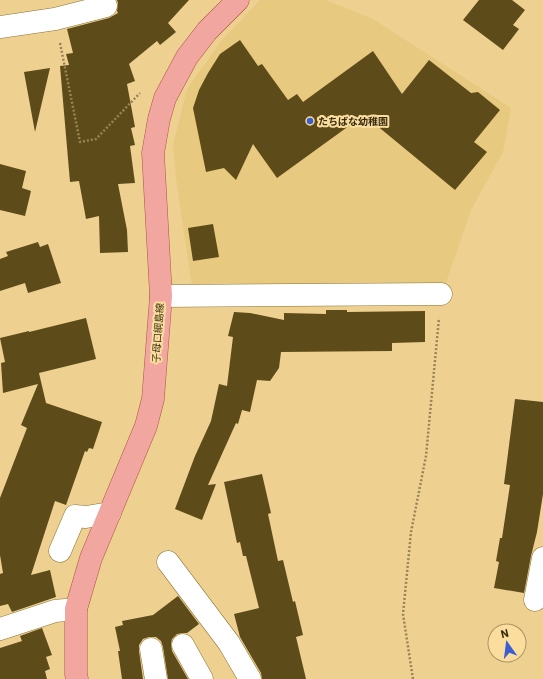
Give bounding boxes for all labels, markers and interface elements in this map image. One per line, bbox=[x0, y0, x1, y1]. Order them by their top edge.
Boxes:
place label: たちばな幼稚園 bbox=[318, 115, 388, 128]
marker: たちばな幼稚園 bbox=[305, 116, 315, 126]
street label: 子母口綱島線 bbox=[149, 303, 167, 363]
north arrow bbox=[487, 623, 527, 663]
text: N bbox=[499, 626, 510, 641]

